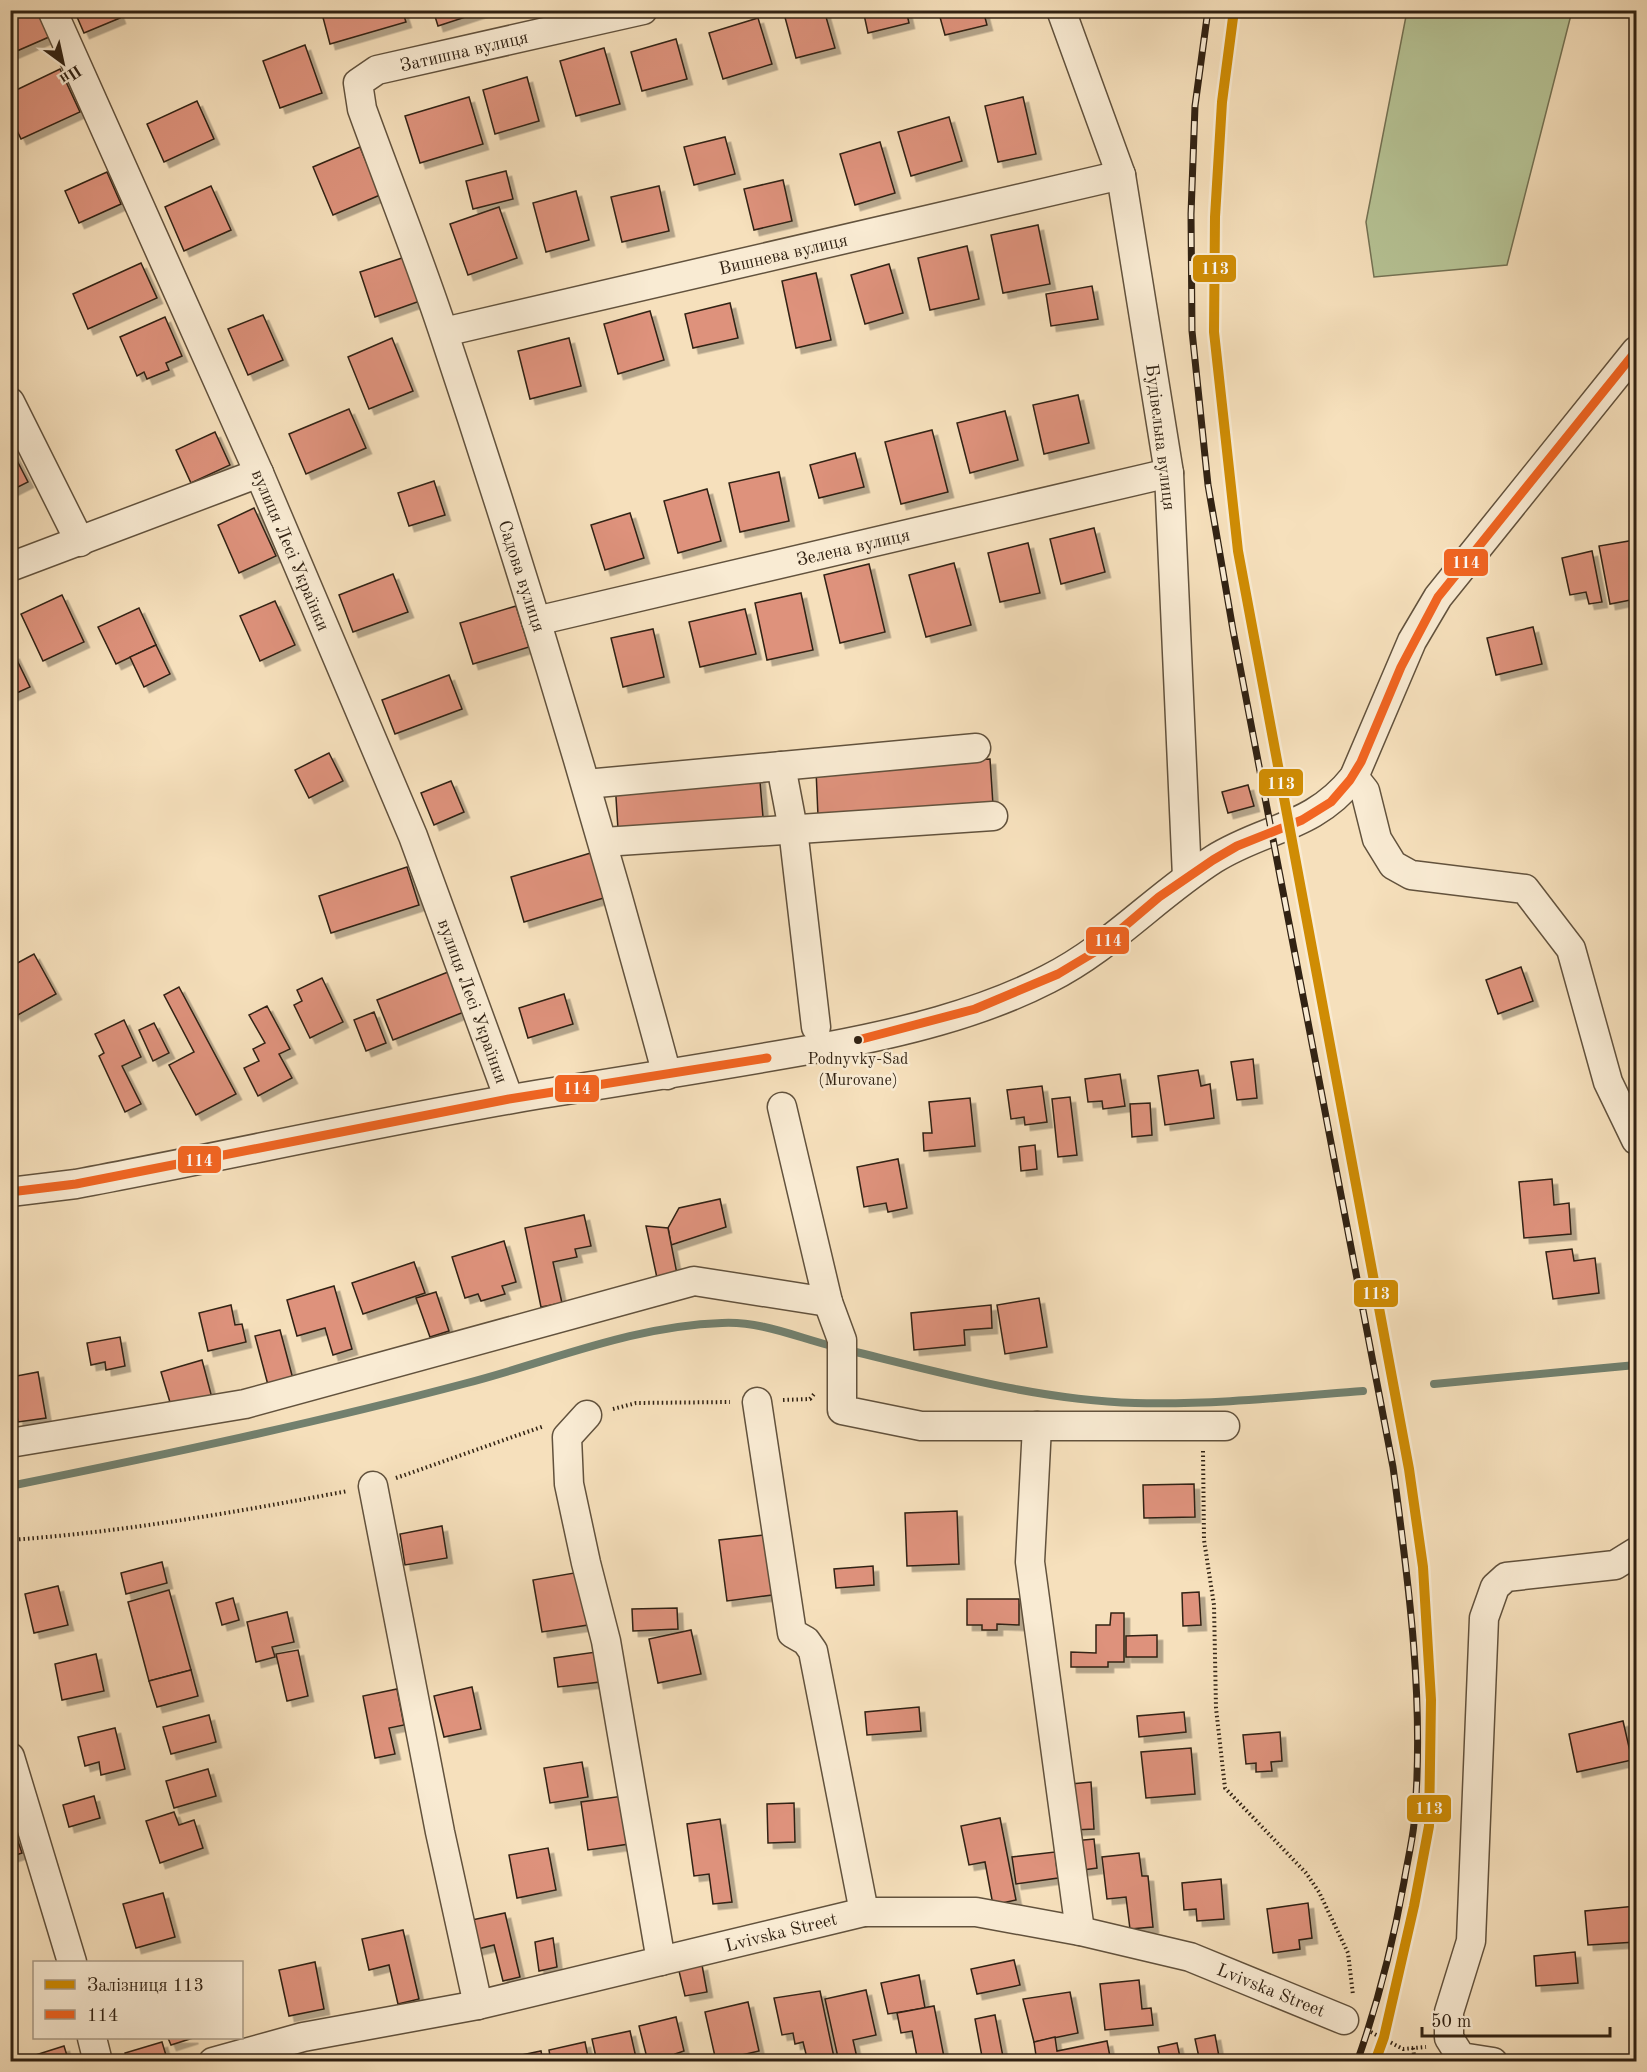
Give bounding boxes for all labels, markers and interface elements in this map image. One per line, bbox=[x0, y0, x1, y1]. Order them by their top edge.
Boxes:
street label: Затишна вулиця bbox=[398, 28, 530, 75]
north arrow bbox=[33, 33, 93, 93]
text: Пн bbox=[56, 61, 84, 87]
street label: Вишнева вулиця bbox=[717, 231, 849, 279]
line badge: 113 bbox=[1192, 254, 1237, 283]
text: 113 bbox=[1201, 262, 1229, 278]
street label: Будівельна вулиця bbox=[1142, 363, 1178, 511]
street label: вулиця Лесі Українки bbox=[248, 467, 332, 634]
street label: Садова вулиця bbox=[494, 518, 548, 634]
street label: Зелена вулиця bbox=[795, 526, 912, 570]
line badge: 114 bbox=[1443, 548, 1489, 577]
text: 114 bbox=[1452, 556, 1480, 572]
line badge: 113 bbox=[1258, 768, 1304, 797]
text: 113 bbox=[1267, 777, 1295, 793]
street label: вулиця Лесі Українки bbox=[434, 917, 510, 1086]
line badge: 114 bbox=[1085, 926, 1130, 955]
text: 114 bbox=[1094, 934, 1122, 950]
marker: Podnyvky-Sad (Murovane) bbox=[852, 1034, 864, 1046]
place label: Podnyvky-Sad (Murovane) bbox=[808, 1052, 908, 1089]
line badge: 114 bbox=[554, 1074, 600, 1103]
text: 114 bbox=[563, 1082, 591, 1098]
line badge: 114 bbox=[177, 1145, 222, 1174]
text: 114 bbox=[185, 1154, 213, 1170]
line badge: 113 bbox=[1353, 1279, 1399, 1308]
text: 113 bbox=[1362, 1287, 1390, 1303]
line badge: 113 bbox=[1406, 1794, 1452, 1823]
text: 113 bbox=[1415, 1802, 1443, 1818]
street label: Lvivska Street bbox=[723, 1910, 839, 1956]
legend bbox=[33, 1961, 243, 2039]
street label: Lvivska Street bbox=[1214, 1961, 1327, 2021]
text: Залізниця 113 bbox=[87, 1977, 204, 1995]
scale bar bbox=[1422, 2000, 1610, 2038]
text: 114 bbox=[87, 2007, 118, 2025]
text: 50 m bbox=[1431, 2013, 1471, 2031]

